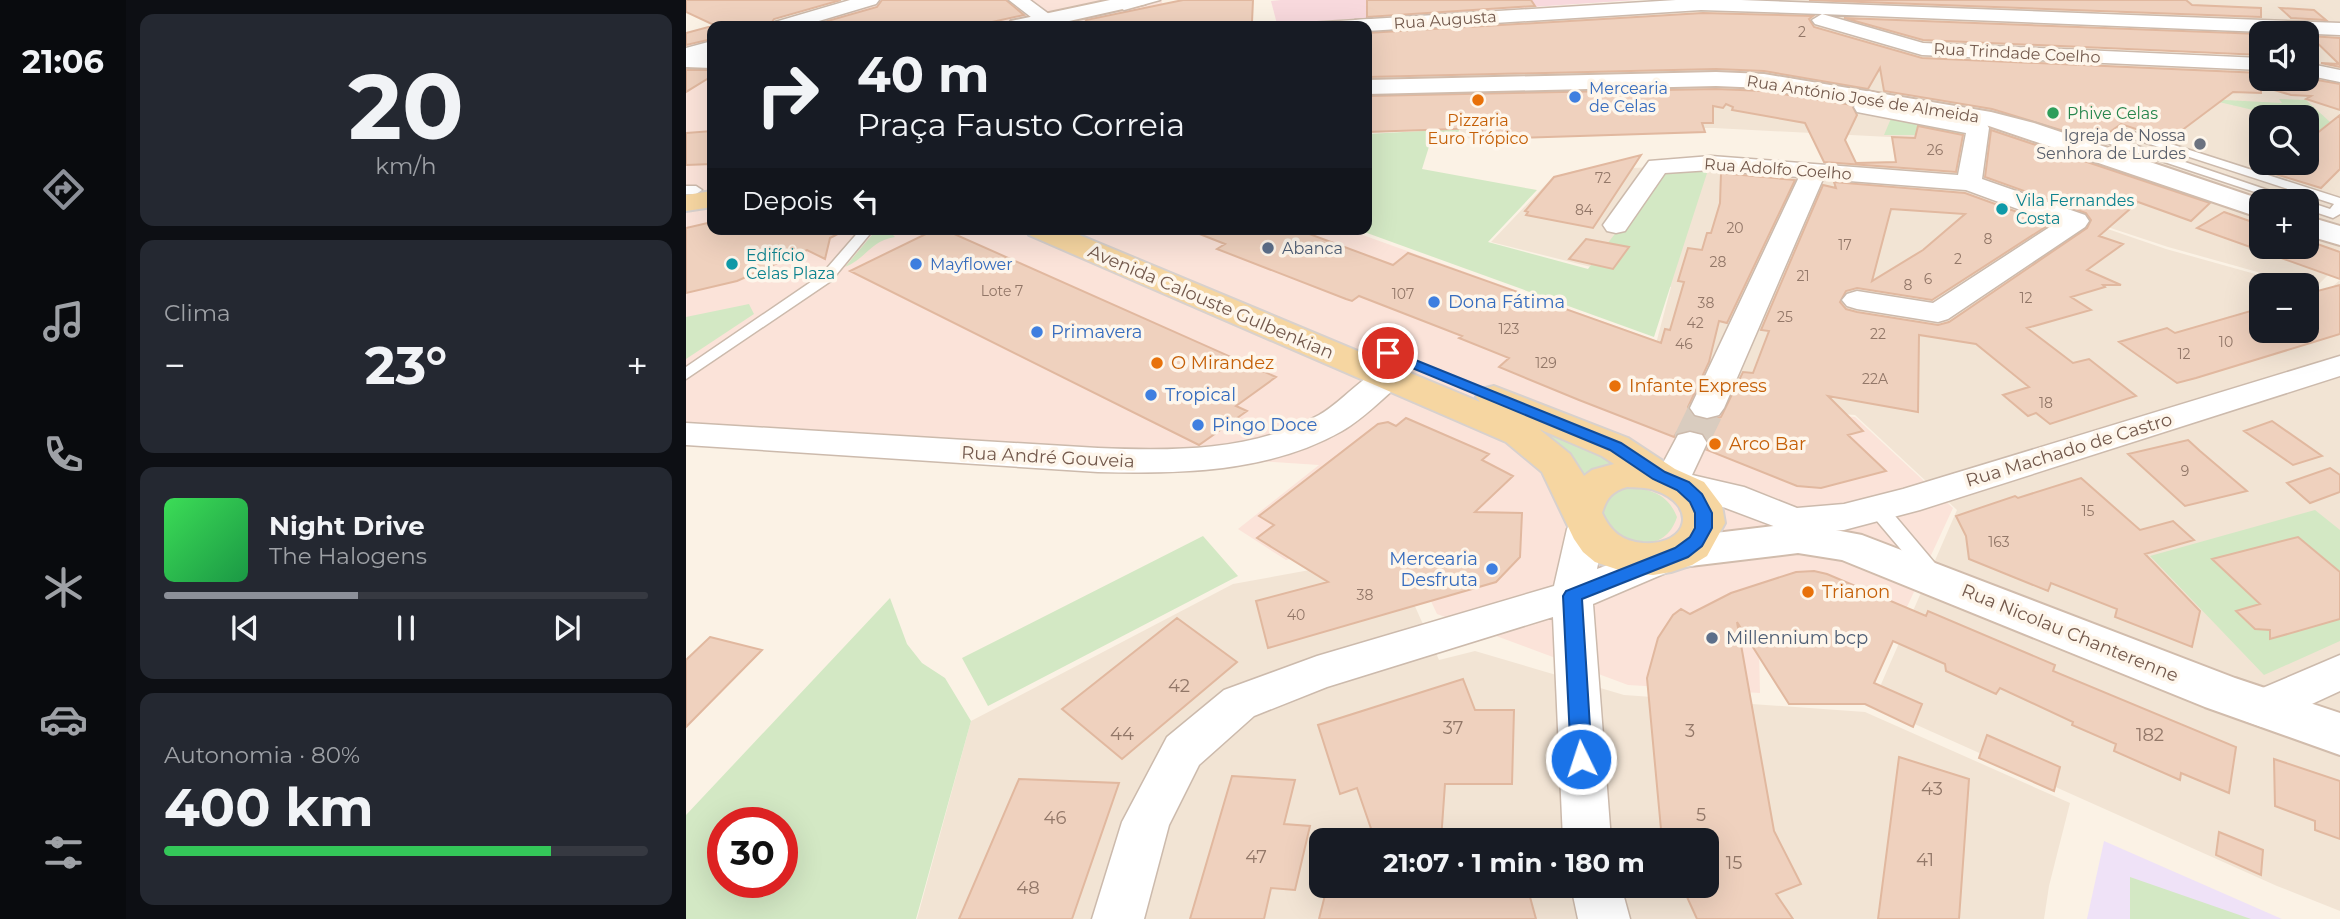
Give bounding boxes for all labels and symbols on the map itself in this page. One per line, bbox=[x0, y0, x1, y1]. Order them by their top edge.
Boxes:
street label: Rua Augusta bbox=[1393, 7, 1497, 33]
house number: 2 bbox=[1798, 23, 1806, 41]
street label: Rua Trindade Coelho bbox=[1933, 39, 2101, 67]
street label: Rua António José de Almeida bbox=[1745, 71, 1981, 127]
place label: Mercearia de Celas bbox=[1589, 79, 1668, 116]
marker: Mercearia de Celas bbox=[1567, 89, 1583, 105]
marker: Pizzaria Euro Trópico bbox=[1470, 92, 1486, 108]
place label: Phive Celas bbox=[2067, 104, 2158, 123]
marker: Phive Celas bbox=[2045, 105, 2061, 121]
place label: Pizzaria Euro Trópico bbox=[1427, 111, 1529, 148]
place label: Igreja de Nossa Senhora de Lurdes bbox=[2036, 126, 2186, 163]
marker: Igreja de Nossa Senhora de Lurdes bbox=[2192, 136, 2208, 152]
house number: 26 bbox=[1927, 141, 1944, 159]
street label: Rua Adolfo Coelho bbox=[1704, 154, 1852, 184]
house number: 72 bbox=[1595, 169, 1611, 187]
place label: Vila Fernandes Costa bbox=[2016, 191, 2135, 228]
house number: 84 bbox=[1575, 201, 1594, 219]
marker: Vila Fernandes Costa bbox=[1994, 201, 2010, 217]
house number: 20 bbox=[1726, 219, 1744, 237]
house number: 8 bbox=[1984, 230, 1993, 248]
house number: 17 bbox=[1838, 236, 1852, 254]
place label: Abanca bbox=[1282, 239, 1343, 258]
street label: Avenida Calouste Gulbenkian bbox=[1085, 240, 1337, 364]
marker: Abanca bbox=[1260, 240, 1276, 256]
place label: Edifício Celas Plaza bbox=[746, 246, 835, 283]
house number: 2 bbox=[1954, 250, 1962, 268]
house number: 28 bbox=[1710, 253, 1727, 271]
place label: Mayflower bbox=[930, 255, 1013, 274]
marker: Edifício Celas Plaza bbox=[724, 256, 740, 272]
marker: Mayflower bbox=[908, 256, 924, 272]
house number: 21 bbox=[1796, 267, 1810, 285]
house number: 6 bbox=[1924, 270, 1933, 288]
house number: 8 bbox=[1904, 276, 1913, 294]
house number: Lote 7 bbox=[981, 282, 1023, 300]
house number: 107 bbox=[1392, 285, 1414, 303]
house number: 12 bbox=[2019, 289, 2033, 307]
place label: Dona Fátima bbox=[1448, 291, 1565, 313]
marker: Dona Fátima bbox=[1426, 294, 1442, 310]
house number: 38 bbox=[1698, 294, 1714, 312]
house number: 25 bbox=[1777, 308, 1793, 326]
house number: 42 bbox=[1686, 314, 1704, 332]
house number: 123 bbox=[1499, 320, 1520, 338]
place label: Primavera bbox=[1051, 321, 1142, 343]
pin bbox=[1358, 323, 1418, 383]
marker: Primavera bbox=[1029, 324, 1045, 340]
house number: 22 bbox=[1870, 325, 1886, 343]
house number: 10 bbox=[2219, 333, 2233, 351]
house number: 46 bbox=[1675, 335, 1693, 353]
house number: 12 bbox=[2177, 345, 2191, 363]
place label: O Mirandez bbox=[1171, 352, 1274, 374]
house number: 129 bbox=[1535, 354, 1557, 372]
marker: O Mirandez bbox=[1149, 355, 1165, 371]
house number: 22A bbox=[1862, 370, 1889, 388]
place label: Infante Express bbox=[1629, 375, 1767, 397]
marker: Infante Express bbox=[1607, 378, 1623, 394]
place label: Tropical bbox=[1165, 384, 1236, 406]
marker: Tropical bbox=[1143, 387, 1159, 403]
house number: 18 bbox=[2039, 394, 2053, 412]
street label: Rua Machado de Castro bbox=[1963, 408, 2175, 492]
place label: Pingo Doce bbox=[1212, 414, 1317, 436]
marker: Pingo Doce bbox=[1190, 417, 1206, 433]
place label: Arco Bar bbox=[1729, 433, 1806, 455]
marker: Arco Bar bbox=[1707, 436, 1723, 452]
street label: Rua André Gouveia bbox=[961, 441, 1135, 473]
house number: 9 bbox=[2181, 462, 2189, 480]
house number: 15 bbox=[2082, 502, 2095, 520]
house number: 163 bbox=[1988, 533, 2010, 551]
place label: Mercearia Desfruta bbox=[1389, 548, 1478, 591]
marker: Mercearia Desfruta bbox=[1484, 561, 1500, 577]
street label: Rua Nicolau Chanterenne bbox=[1958, 579, 2182, 687]
place label: Trianon bbox=[1822, 581, 1890, 603]
marker: Trianon bbox=[1800, 584, 1816, 600]
house number: 38 bbox=[1357, 586, 1373, 604]
house number: 40 bbox=[1287, 606, 1305, 624]
place label: Millennium bcp bbox=[1726, 627, 1868, 649]
marker: Millennium bcp bbox=[1704, 630, 1720, 646]
house number: 42 bbox=[1168, 675, 1190, 697]
house number: 37 bbox=[1443, 717, 1463, 739]
house number: 3 bbox=[1685, 720, 1695, 742]
position arrow bbox=[1544, 722, 1618, 796]
house number: 44 bbox=[1110, 723, 1134, 745]
house number: 182 bbox=[2136, 724, 2164, 746]
house number: 43 bbox=[1921, 778, 1943, 800]
house number: 5 bbox=[1696, 804, 1706, 826]
speed limit sign: 30 bbox=[707, 807, 798, 898]
house number: 46 bbox=[1044, 807, 1066, 829]
house number: 47 bbox=[1245, 846, 1267, 868]
house number: 41 bbox=[1916, 849, 1934, 871]
house number: 15 bbox=[1726, 852, 1742, 874]
house number: 48 bbox=[1016, 877, 1040, 899]

